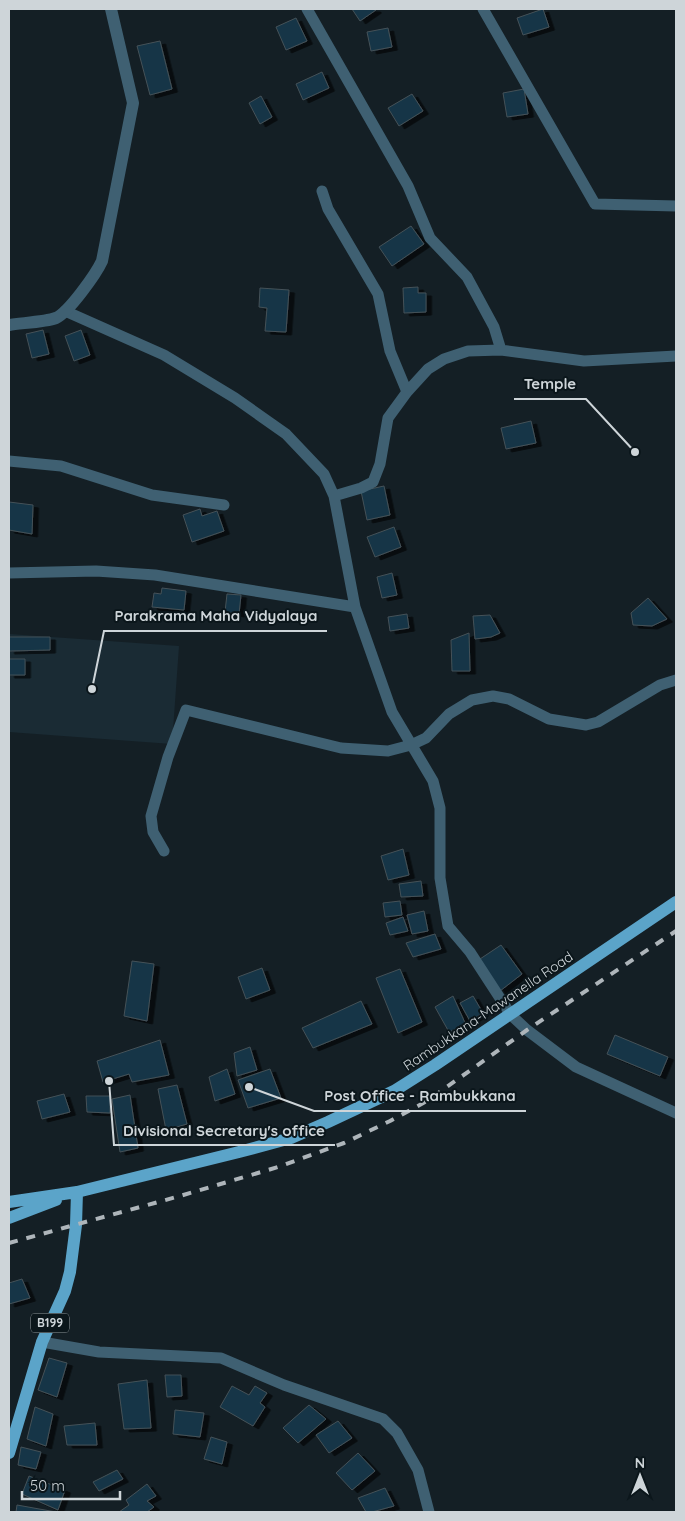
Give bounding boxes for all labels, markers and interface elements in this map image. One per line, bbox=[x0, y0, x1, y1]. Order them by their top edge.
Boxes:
callout: Temple bbox=[514, 369, 586, 399]
text: Temple bbox=[524, 374, 576, 393]
callout: Parakrama Maha Vidyalaya bbox=[104, 601, 327, 631]
text: Parakrama Maha Vidyalaya bbox=[114, 606, 318, 625]
street label: Rambukkana-Mawanella Road bbox=[400, 947, 576, 1075]
callout: Post Office - Rambukkana bbox=[314, 1081, 526, 1111]
text: Post Office - Rambukkana bbox=[324, 1086, 516, 1105]
callout: Divisional Secretary's office bbox=[114, 1115, 335, 1145]
text: Divisional Secretary's office bbox=[123, 1121, 325, 1140]
road number: B199 bbox=[31, 1314, 69, 1332]
north arrow bbox=[615, 1451, 665, 1501]
text: N bbox=[635, 1454, 645, 1472]
scale bar bbox=[22, 1468, 120, 1500]
text: 50 m bbox=[30, 1476, 65, 1495]

